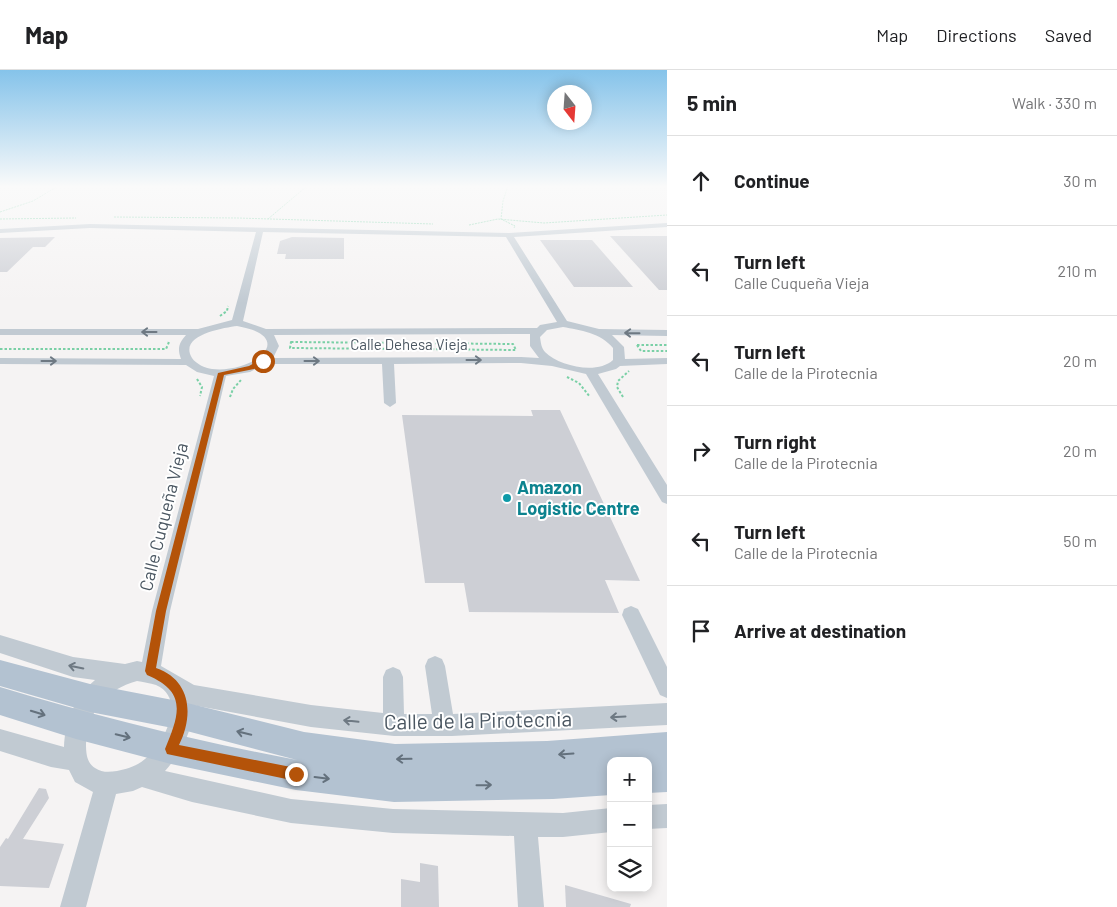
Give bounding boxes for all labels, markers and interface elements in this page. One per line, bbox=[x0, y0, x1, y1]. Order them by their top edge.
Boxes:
text: Map bbox=[25, 20, 68, 49]
text: Map bbox=[876, 24, 908, 46]
text: Directions bbox=[936, 24, 1017, 46]
text: Saved bbox=[1045, 24, 1092, 46]
north arrow bbox=[547, 85, 592, 130]
text: 5 min bbox=[687, 90, 737, 115]
text: Walk · 330 m bbox=[1012, 93, 1097, 112]
icon: ahead bbox=[687, 167, 715, 195]
text: Continue bbox=[734, 169, 810, 192]
text: 30 m bbox=[1063, 171, 1097, 190]
text: Turn left bbox=[734, 250, 805, 273]
icon: left bbox=[687, 257, 715, 285]
text: 210 m bbox=[1058, 261, 1097, 280]
text: Calle Cuqueña Vieja bbox=[734, 273, 869, 292]
one-way arrow bbox=[141, 327, 158, 337]
one-way arrow bbox=[624, 328, 640, 338]
street label: Calle Dehesa Vieja bbox=[350, 335, 468, 353]
text: Turn left bbox=[734, 340, 805, 363]
icon: left bbox=[687, 347, 715, 375]
route start bbox=[252, 350, 275, 373]
text: 20 m bbox=[1063, 351, 1097, 370]
one-way arrow bbox=[466, 355, 482, 365]
one-way arrow bbox=[40, 356, 56, 366]
one-way arrow bbox=[303, 356, 319, 366]
text: Calle de la Pirotecnia bbox=[734, 363, 878, 382]
text: Turn right bbox=[734, 430, 816, 453]
icon: right bbox=[687, 437, 715, 465]
street label: Calle Cuqueña Vieja bbox=[134, 440, 192, 593]
text: 20 m bbox=[1063, 441, 1097, 460]
text: Calle de la Pirotecnia bbox=[734, 453, 878, 472]
place label: Amazon Logistic Centre bbox=[517, 476, 640, 519]
marker: Amazon Logistic Centre bbox=[501, 492, 513, 504]
text: Turn left bbox=[734, 520, 805, 543]
icon: left bbox=[687, 527, 715, 555]
text: 50 m bbox=[1063, 531, 1097, 550]
text: Calle de la Pirotecnia bbox=[734, 543, 878, 562]
icon: arrive bbox=[687, 617, 715, 645]
text: Arrive at destination bbox=[734, 619, 906, 642]
one-way arrow bbox=[68, 662, 84, 671]
street label: Calle de la Pirotecnia bbox=[384, 705, 572, 734]
one-way arrow bbox=[30, 709, 46, 719]
one-way arrow bbox=[611, 712, 627, 721]
one-way arrow bbox=[344, 716, 360, 725]
one-way arrow bbox=[236, 728, 252, 737]
one-way arrow bbox=[115, 732, 131, 741]
one-way arrow bbox=[558, 750, 574, 759]
one-way arrow bbox=[396, 754, 412, 764]
map controls bbox=[607, 757, 652, 892]
button: + bbox=[607, 757, 652, 802]
route end bbox=[285, 763, 308, 786]
one-way arrow bbox=[314, 773, 330, 783]
one-way arrow bbox=[476, 780, 492, 790]
button: − bbox=[607, 802, 652, 847]
button: layers bbox=[607, 847, 652, 892]

